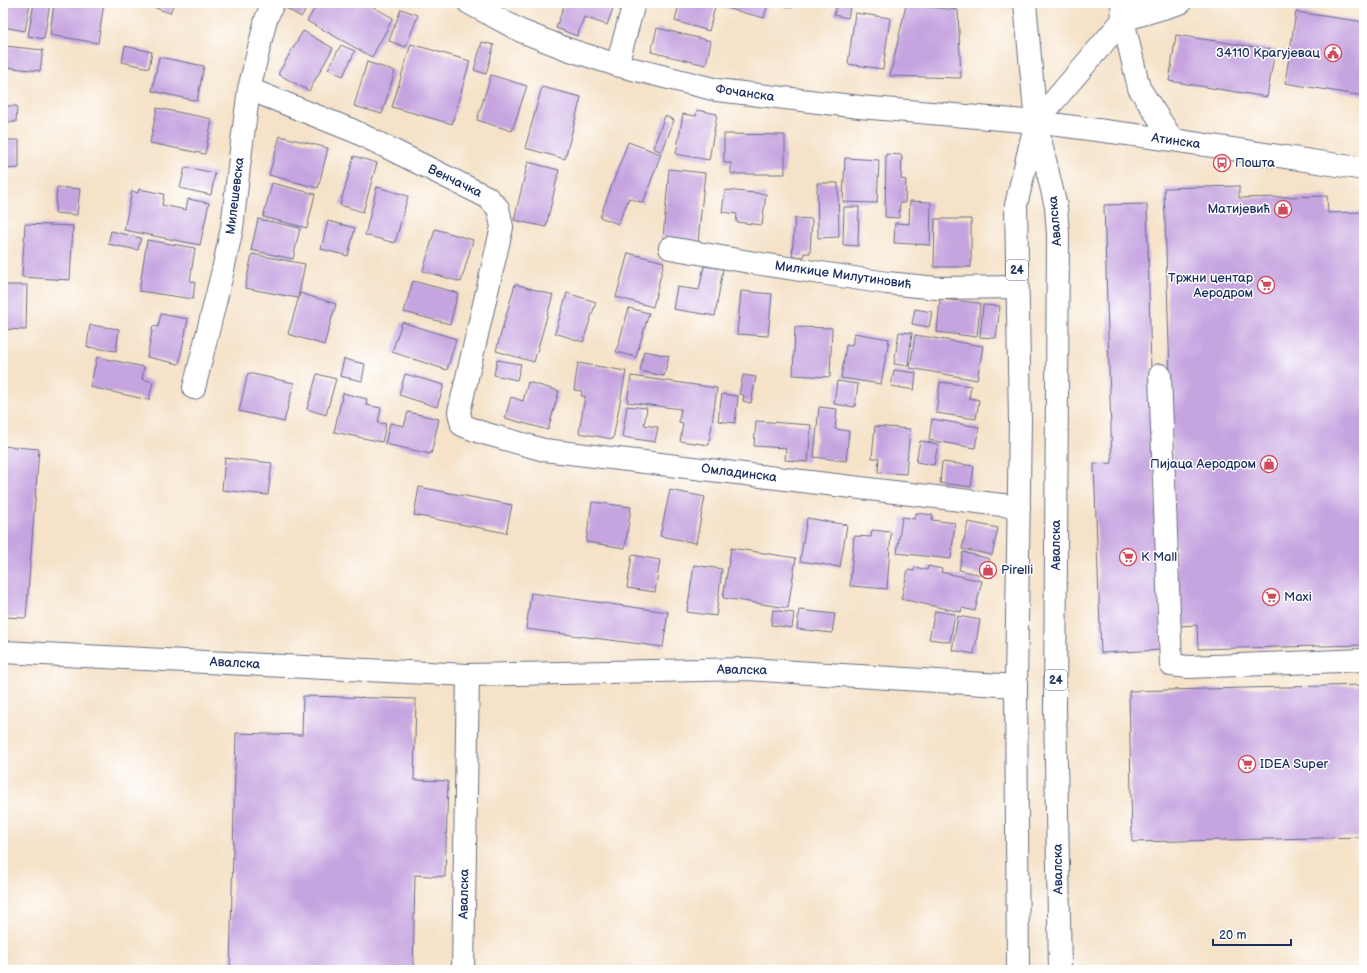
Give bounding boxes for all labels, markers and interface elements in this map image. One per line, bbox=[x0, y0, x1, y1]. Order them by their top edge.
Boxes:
public building icon: 34110 Крагујевац bbox=[1323, 43, 1343, 63]
place label: 34110 Крагујевац bbox=[1216, 45, 1320, 61]
street label: Фочанска bbox=[714, 81, 776, 105]
street label: Атинска bbox=[1149, 130, 1202, 152]
bus stop icon: Пошта bbox=[1212, 153, 1232, 173]
place label: Пошта bbox=[1235, 155, 1275, 171]
street label: Милешевска bbox=[222, 156, 248, 235]
street label: Венчачка bbox=[425, 161, 485, 201]
street label: Авалска bbox=[1045, 195, 1065, 248]
shop icon: Матијевић bbox=[1273, 199, 1293, 219]
place label: Матијевић bbox=[1207, 201, 1270, 217]
street label: Милкице Милутиновић bbox=[774, 258, 912, 292]
road number: 24 bbox=[1006, 260, 1028, 280]
place label: Тржни центар Аеродром bbox=[1168, 270, 1254, 301]
supermarket icon: Тржни центар Аеродром bbox=[1256, 275, 1276, 295]
shop icon: Пијаца Аеродром bbox=[1259, 454, 1279, 474]
place label: Пијаца Аеродром bbox=[1150, 456, 1256, 472]
street label: Омладинска bbox=[700, 460, 778, 486]
street label: Авалска bbox=[1048, 519, 1064, 571]
supermarket icon: K Mall bbox=[1118, 547, 1138, 567]
place label: K Mall bbox=[1141, 549, 1177, 565]
shop icon: Pirelli bbox=[978, 560, 998, 580]
place label: Pirelli bbox=[1001, 562, 1033, 578]
supermarket icon: Maxi bbox=[1261, 587, 1281, 607]
place label: Maxi bbox=[1284, 589, 1312, 605]
street label: Авалска bbox=[208, 654, 261, 672]
street label: Авалска bbox=[716, 662, 768, 678]
road number: 24 bbox=[1045, 670, 1067, 690]
supermarket icon: IDEA Super bbox=[1237, 754, 1257, 774]
place label: IDEA Super bbox=[1260, 756, 1329, 772]
street label: Авалска bbox=[1050, 843, 1066, 895]
street label: Авалска bbox=[456, 868, 472, 920]
scale bar bbox=[1213, 921, 1291, 947]
text: 20 m bbox=[1219, 928, 1246, 943]

